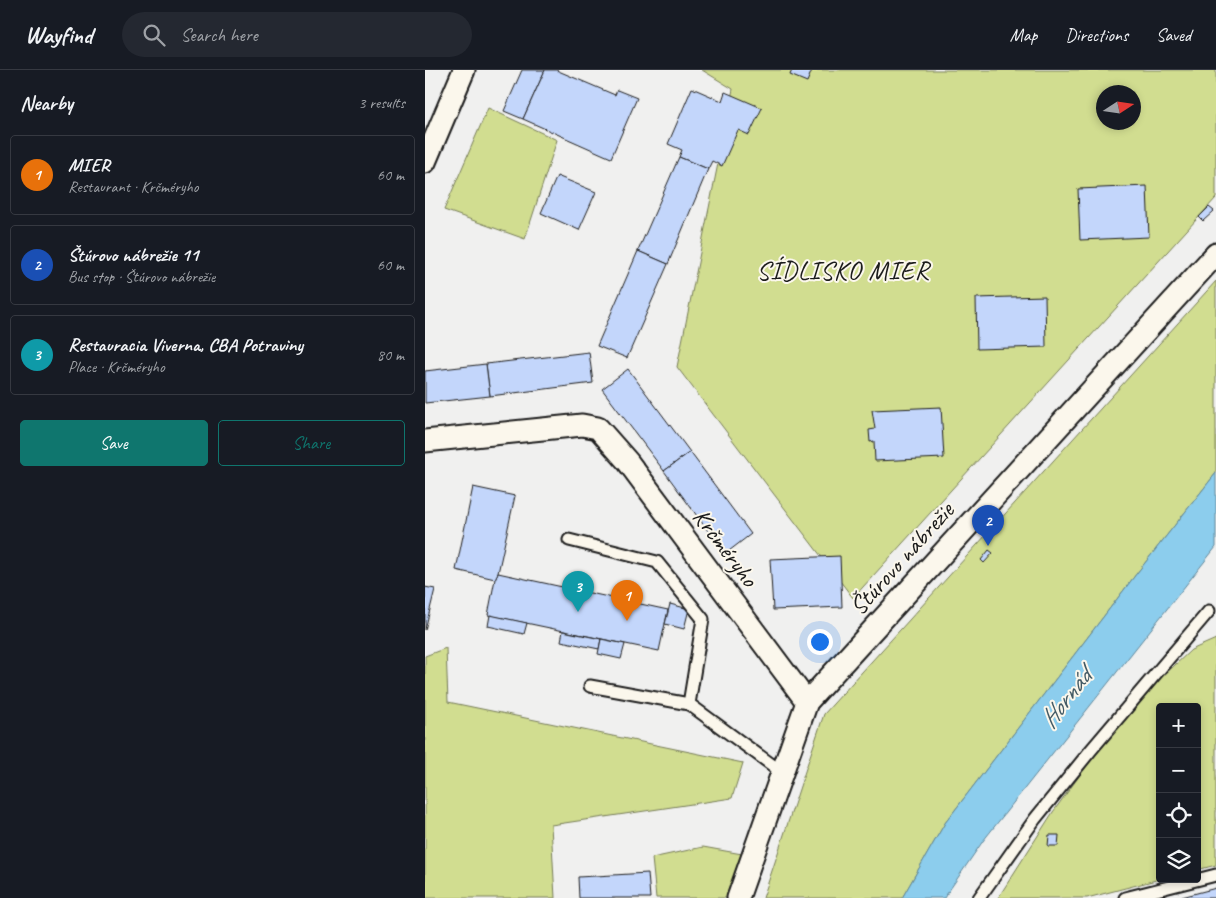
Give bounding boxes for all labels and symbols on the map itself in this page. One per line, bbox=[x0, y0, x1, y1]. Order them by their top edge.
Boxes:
north arrow bbox=[1096, 85, 1141, 130]
district label: SÍDLISKO MIER bbox=[757, 254, 931, 287]
street label: Štúrovo nábrežie bbox=[843, 494, 962, 622]
street label: Krčméryho bbox=[685, 502, 766, 594]
pin: 2 bbox=[972, 505, 1004, 546]
pin: 3 bbox=[562, 571, 594, 612]
pin: 1 bbox=[611, 580, 643, 621]
your location bbox=[807, 629, 833, 655]
water label: Hornád bbox=[1032, 656, 1104, 735]

